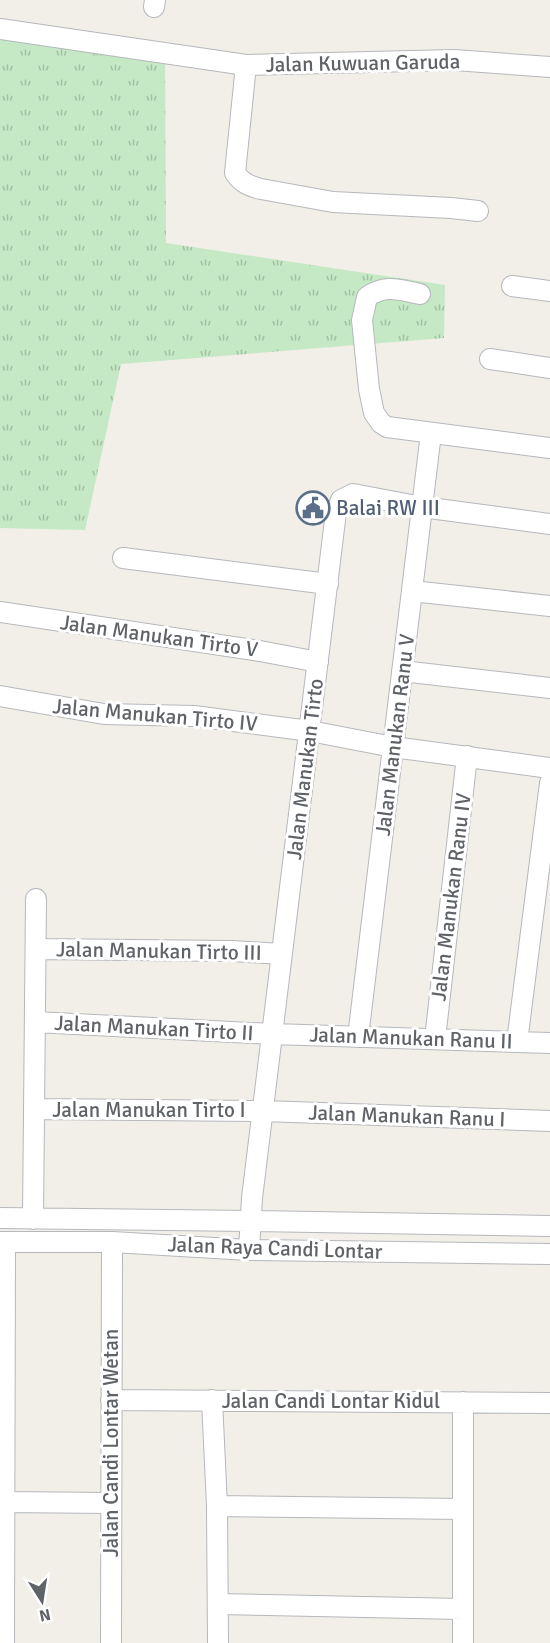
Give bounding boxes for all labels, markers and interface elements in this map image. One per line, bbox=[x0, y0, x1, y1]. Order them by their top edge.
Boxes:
street label: Jalan Kuwuan Garuda bbox=[265, 48, 461, 78]
public building icon: Balai RW III bbox=[295, 490, 331, 526]
place label: Balai RW III bbox=[336, 495, 440, 521]
street label: Jalan Manukan Tirto V bbox=[59, 609, 259, 663]
street label: Jalan Manukan Ranu V bbox=[370, 633, 420, 837]
street label: Jalan Manukan Tirto bbox=[281, 677, 329, 861]
street label: Jalan Manukan Tirto IV bbox=[52, 693, 258, 737]
street label: Jalan Manukan Ranu IV bbox=[425, 792, 477, 1002]
street label: Jalan Manukan Tirto III bbox=[56, 936, 262, 966]
street label: Jalan Manukan Tirto II bbox=[54, 1010, 254, 1046]
street label: Jalan Manukan Ranu II bbox=[309, 1021, 513, 1055]
street label: Jalan Manukan Tirto I bbox=[52, 1097, 246, 1123]
street label: Jalan Manukan Ranu I bbox=[308, 1100, 506, 1132]
street label: Jalan Raya Candi Lontar bbox=[167, 1231, 383, 1265]
street label: Jalan Candi Lontar Wetan bbox=[98, 1329, 124, 1557]
street label: Jalan Candi Lontar Kidul bbox=[222, 1388, 440, 1414]
north arrow bbox=[12, 1571, 72, 1631]
text: N bbox=[37, 1604, 52, 1626]

